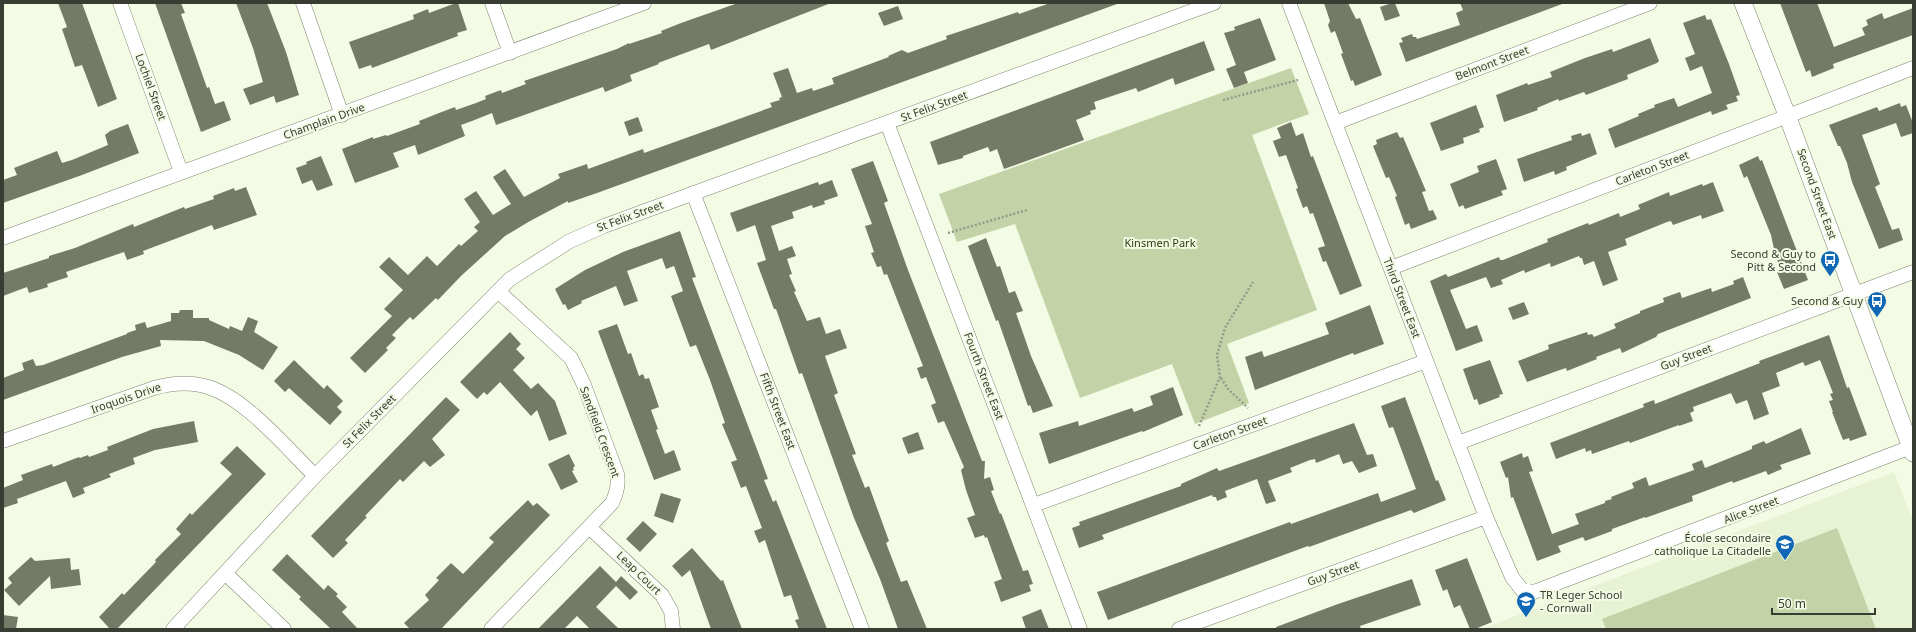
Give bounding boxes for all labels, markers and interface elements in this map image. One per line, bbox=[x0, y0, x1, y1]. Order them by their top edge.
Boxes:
street label: Belmont Street bbox=[1453, 42, 1531, 83]
street label: Lochiel Street bbox=[132, 51, 170, 122]
street label: St Felix Street bbox=[898, 87, 969, 125]
street label: Champlain Drive bbox=[281, 99, 367, 142]
street label: Second Street East bbox=[1794, 146, 1841, 241]
street label: Carleton Street bbox=[1613, 147, 1691, 188]
street label: St Felix Street bbox=[594, 197, 665, 235]
park label: Kinsmen Park bbox=[1124, 235, 1196, 250]
place label: Second & Guy to Pitt & Second bbox=[1731, 246, 1816, 274]
bus stop icon: Second & Guy to Pitt & Second bbox=[1819, 249, 1841, 277]
street label: Third Street East bbox=[1380, 256, 1425, 340]
bus stop icon: Second & Guy bbox=[1866, 290, 1888, 318]
place label: Second & Guy bbox=[1791, 293, 1863, 308]
street label: Fourth Street East bbox=[961, 330, 1008, 422]
street label: Guy Street bbox=[1658, 340, 1714, 373]
street label: Fifth Street East bbox=[757, 370, 800, 451]
street label: Iroquois Drive bbox=[89, 379, 163, 417]
street label: Sandfield Crescent bbox=[577, 384, 624, 480]
street label: St Felix Street bbox=[339, 391, 399, 451]
street label: Carleton Street bbox=[1191, 412, 1269, 453]
street label: Alice Street bbox=[1721, 492, 1780, 527]
place label: École secondaire catholique La Citadelle bbox=[1654, 530, 1771, 558]
school or university icon: École secondaire catholique La Citadelle bbox=[1774, 533, 1796, 561]
street label: Leap Court bbox=[614, 548, 665, 598]
street label: Guy Street bbox=[1305, 556, 1361, 589]
place label: TR Leger School - Cornwall bbox=[1540, 587, 1622, 615]
school or university icon: TR Leger School - Cornwall bbox=[1515, 590, 1537, 618]
scale bar bbox=[1772, 590, 1875, 616]
text: 50 m bbox=[1778, 595, 1806, 612]

